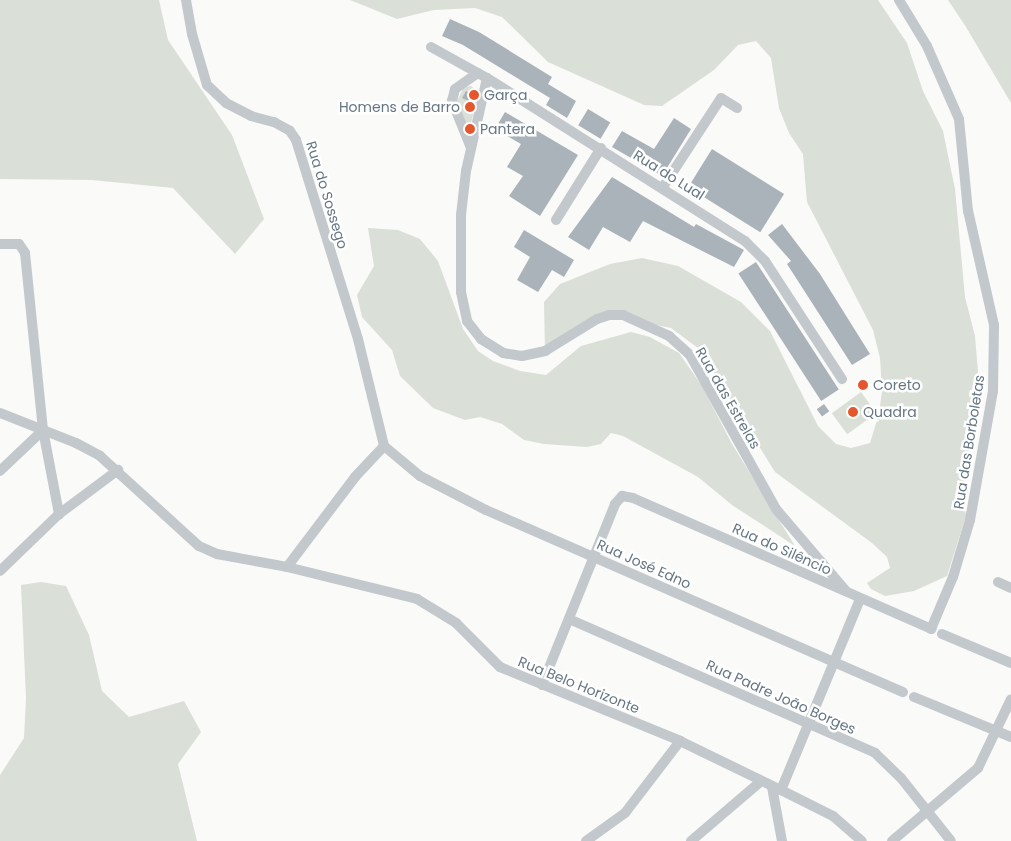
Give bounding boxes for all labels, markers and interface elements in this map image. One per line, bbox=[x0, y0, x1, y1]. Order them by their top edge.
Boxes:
place label: Garça bbox=[484, 87, 528, 103]
marker: Garça bbox=[468, 89, 480, 101]
place label: Homens de Barro bbox=[339, 99, 460, 115]
marker: Homens de Barro bbox=[464, 101, 476, 113]
place label: Pantera bbox=[480, 121, 535, 137]
marker: Pantera bbox=[464, 123, 476, 135]
street label: Rua do Sossego bbox=[303, 139, 351, 251]
street label: Rua do Lual bbox=[630, 146, 708, 204]
street label: Rua das Estrelas bbox=[692, 344, 764, 452]
street label: Rua das Borboletas bbox=[950, 374, 988, 510]
place label: Coreto bbox=[873, 377, 921, 393]
marker: Coreto bbox=[857, 379, 869, 391]
place label: Quadra bbox=[863, 404, 917, 420]
marker: Quadra bbox=[847, 406, 859, 418]
street label: Rua do Silêncio bbox=[730, 520, 834, 578]
street label: Rua José Edno bbox=[594, 536, 694, 592]
street label: Rua Belo Horizonte bbox=[516, 653, 642, 717]
street label: Rua Padre João Borges bbox=[704, 656, 858, 738]

